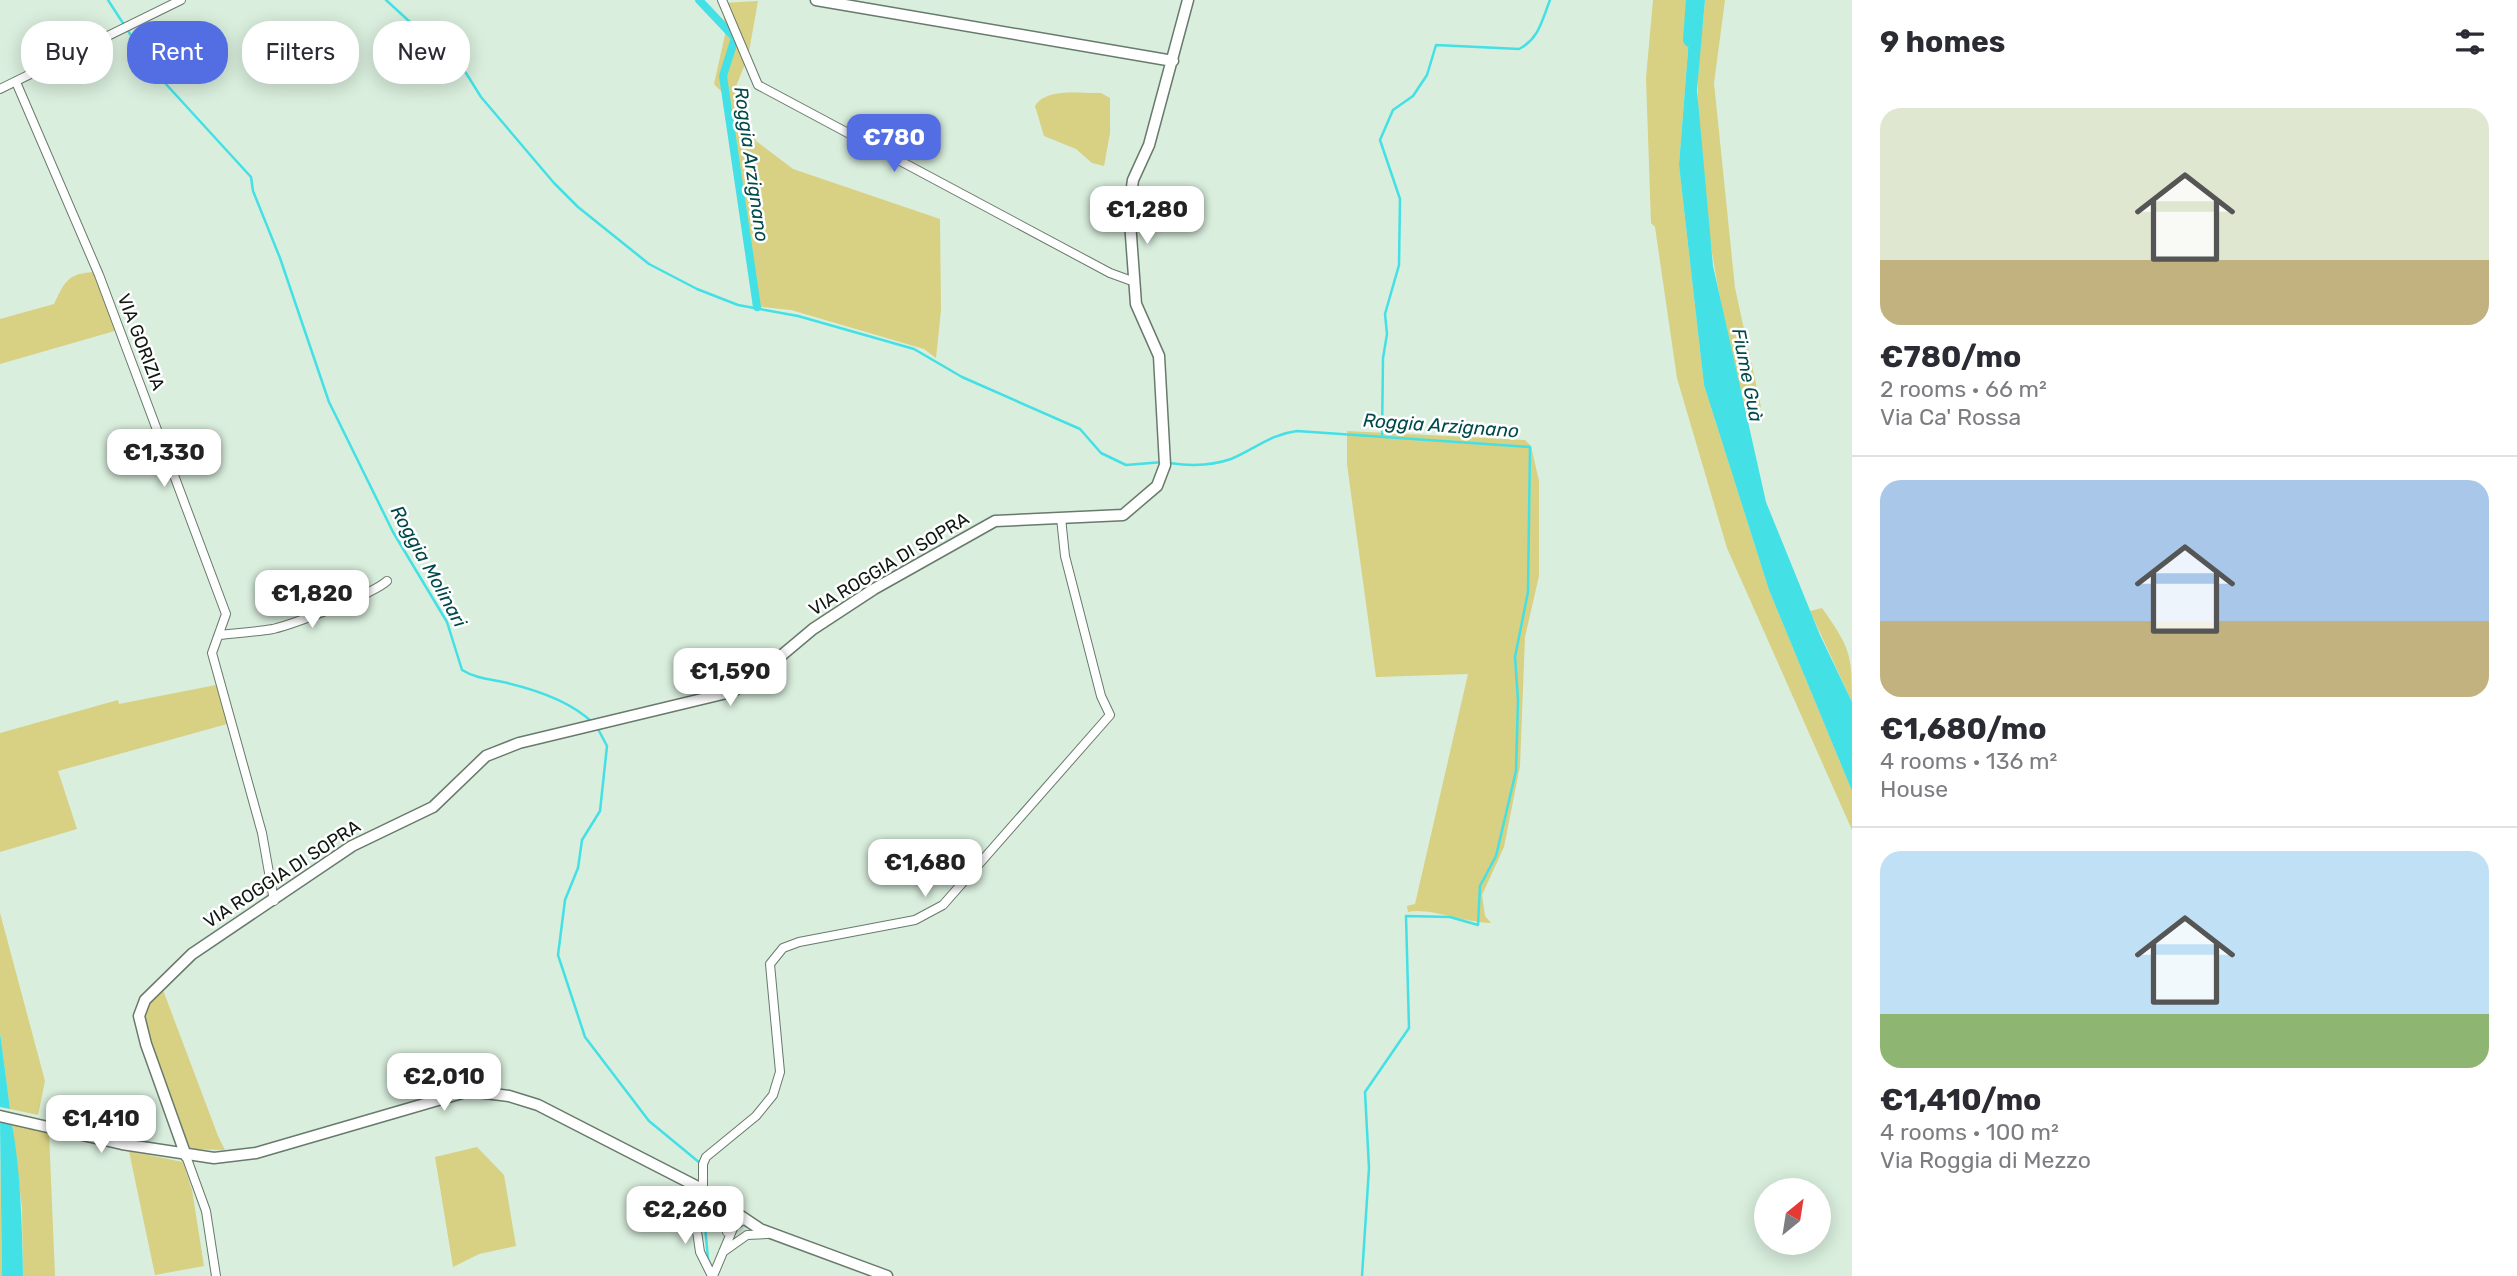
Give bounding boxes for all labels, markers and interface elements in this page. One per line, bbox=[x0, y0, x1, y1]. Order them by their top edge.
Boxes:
chip: Buy bbox=[21, 21, 113, 84]
chip: Rent bbox=[127, 21, 228, 84]
chip: Filters bbox=[242, 21, 359, 84]
chip: New bbox=[373, 21, 470, 84]
icon: filters bbox=[2451, 23, 2489, 61]
text: 9 homes bbox=[1880, 24, 2005, 60]
water label: Roggia Arzignano bbox=[729, 85, 774, 243]
pin: €780 bbox=[853, 114, 935, 174]
text: €780 bbox=[863, 123, 925, 151]
icon: home bbox=[2122, 154, 2248, 280]
pin: €1,280 bbox=[1090, 187, 1204, 246]
text: €1,280 bbox=[1106, 195, 1188, 223]
street label: VIA GORIZIA bbox=[113, 291, 169, 393]
water label: Fiume Guà bbox=[1727, 326, 1768, 424]
text: €780/mo bbox=[1880, 339, 2021, 375]
text: 2 rooms · 66 m² bbox=[1880, 375, 2047, 403]
text: Via Ca' Rossa bbox=[1880, 403, 2021, 431]
water label: Roggia Arzignano bbox=[1362, 409, 1520, 442]
pin: €1,330 bbox=[107, 430, 221, 489]
text: €1,330 bbox=[123, 438, 205, 466]
water label: Roggia Molinari bbox=[386, 501, 472, 632]
street label: VIA ROGGIA DI SOPRA bbox=[805, 508, 973, 620]
icon: home bbox=[2122, 526, 2248, 652]
pin: €1,820 bbox=[255, 570, 369, 630]
text: €1,820 bbox=[271, 579, 353, 607]
pin: €1,590 bbox=[673, 648, 787, 708]
text: €1,590 bbox=[689, 657, 771, 685]
text: €1,680/mo bbox=[1880, 711, 2047, 747]
text: 4 rooms · 136 m² bbox=[1880, 747, 2057, 775]
text: House bbox=[1880, 775, 1948, 803]
street label: VIA ROGGIA DI SOPRA bbox=[199, 815, 365, 933]
pin: €1,680 bbox=[868, 839, 982, 899]
text: €1,680 bbox=[884, 848, 966, 876]
icon: home bbox=[2122, 897, 2248, 1023]
pin: €2,010 bbox=[387, 1054, 501, 1113]
text: €2,010 bbox=[403, 1062, 485, 1090]
text: €1,410/mo bbox=[1880, 1082, 2041, 1118]
pin: €1,410 bbox=[44, 1096, 158, 1155]
text: €1,410 bbox=[62, 1104, 140, 1132]
text: 4 rooms · 100 m² bbox=[1880, 1118, 2059, 1146]
text: Via Roggia di Mezzo bbox=[1880, 1146, 2091, 1174]
north arrow bbox=[1754, 1178, 1830, 1255]
map controls bbox=[1754, 1178, 1831, 1255]
pin: €2,260 bbox=[628, 1186, 742, 1246]
text: €2,260 bbox=[643, 1195, 727, 1223]

